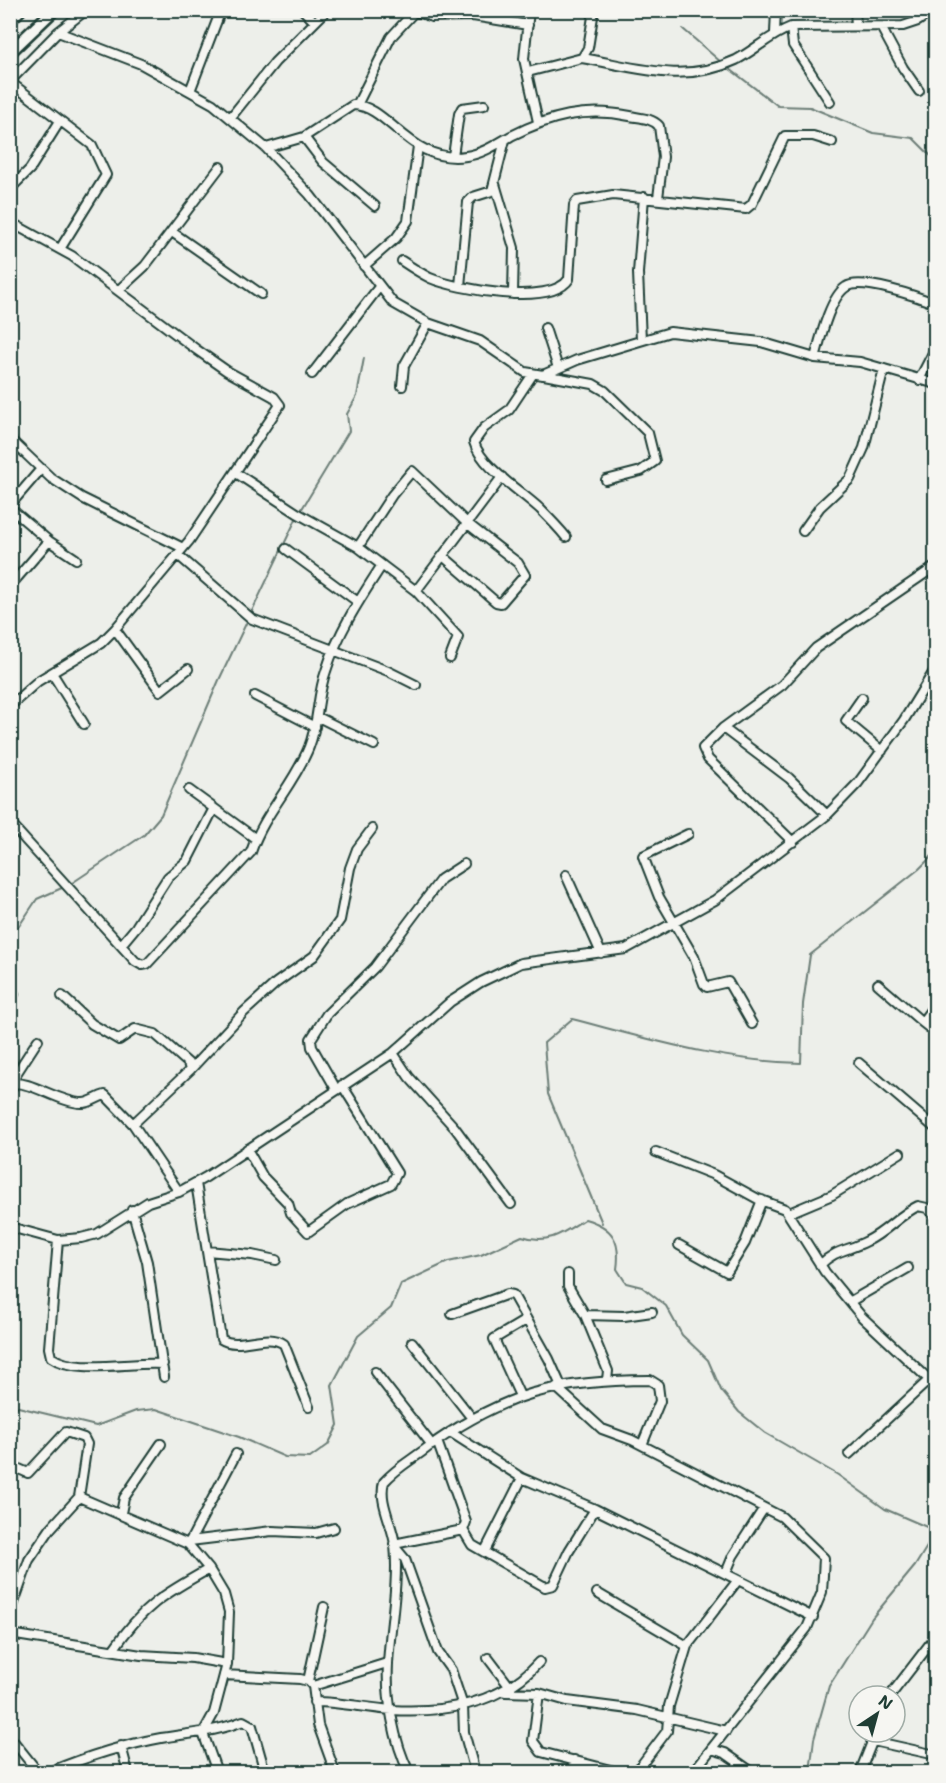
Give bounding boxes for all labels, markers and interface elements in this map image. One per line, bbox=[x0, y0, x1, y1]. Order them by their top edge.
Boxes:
north arrow bbox=[847, 1684, 907, 1744]
text: N bbox=[874, 1690, 897, 1714]

